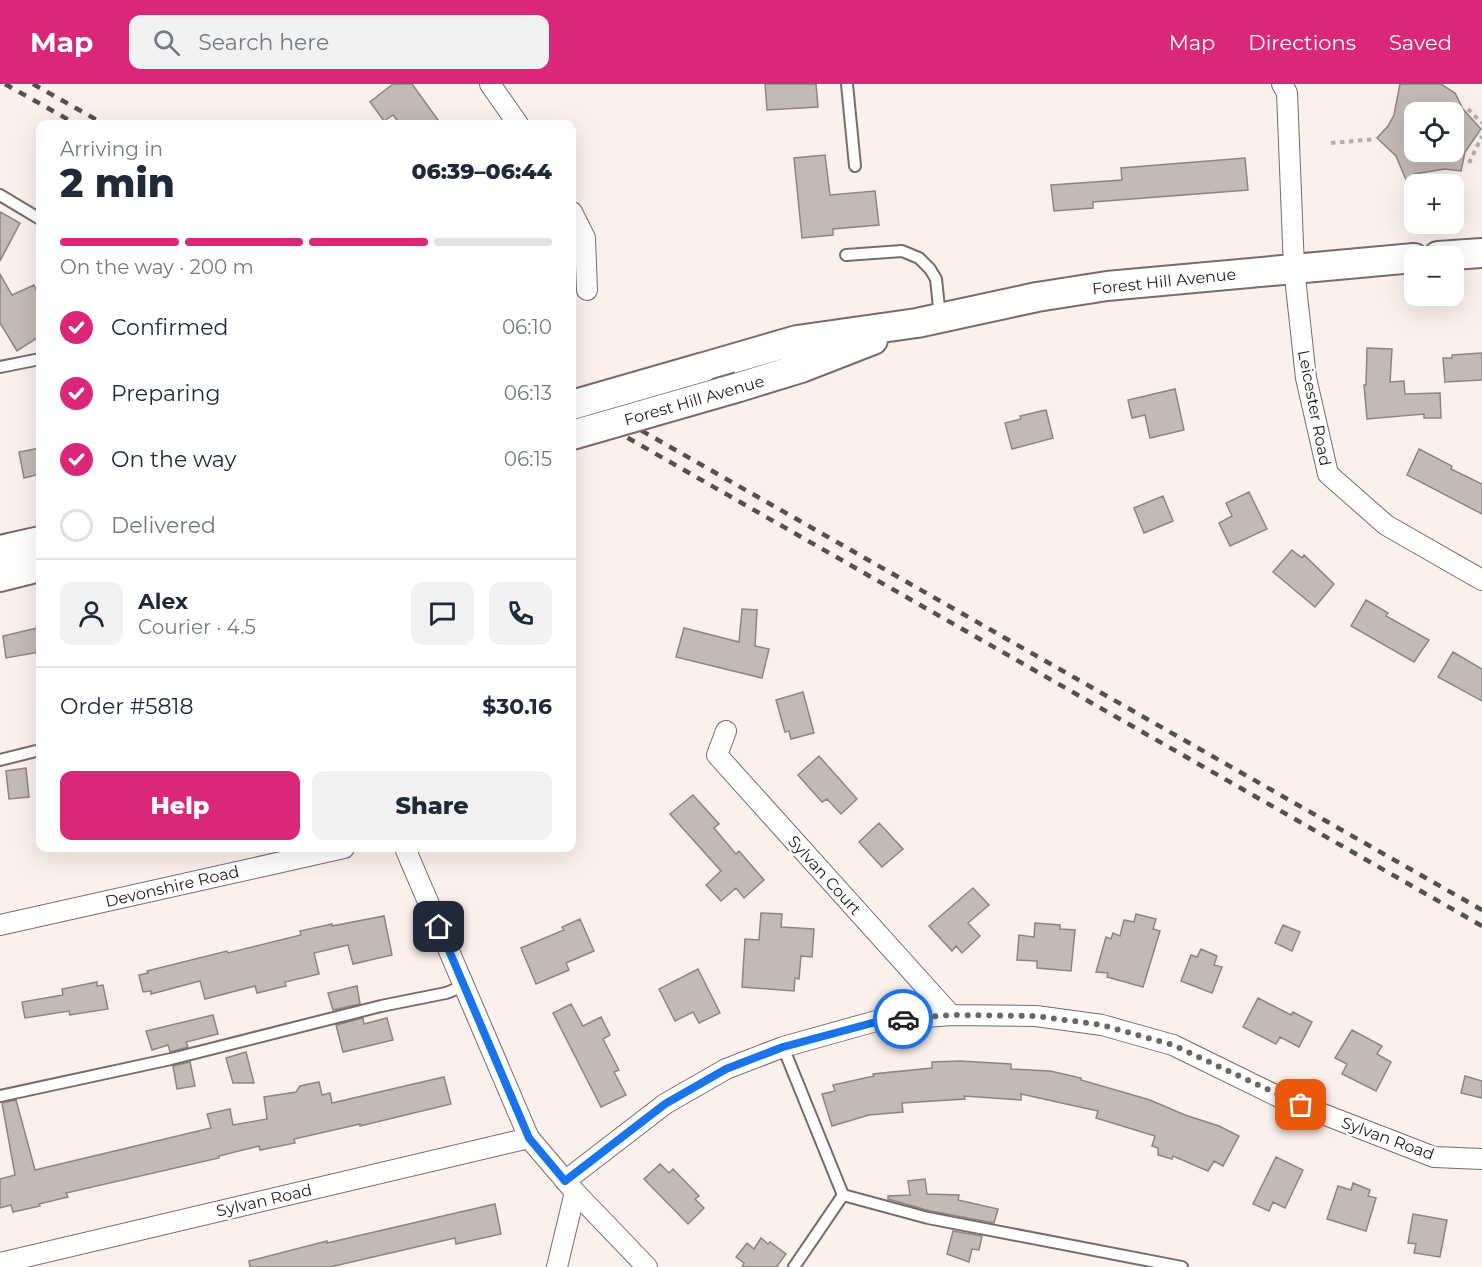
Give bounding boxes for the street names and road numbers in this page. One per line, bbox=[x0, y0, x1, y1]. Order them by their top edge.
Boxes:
street label: Forest Hill Avenue bbox=[1091, 264, 1237, 299]
street label: Leicester Road bbox=[1294, 348, 1335, 468]
street label: Forest Hill Avenue bbox=[622, 371, 766, 430]
street label: Sylvan Court bbox=[784, 832, 866, 919]
street label: Devonshire Road bbox=[103, 862, 241, 911]
street label: Sylvan Road bbox=[1339, 1113, 1437, 1164]
street label: Sylvan Road bbox=[214, 1180, 314, 1221]

